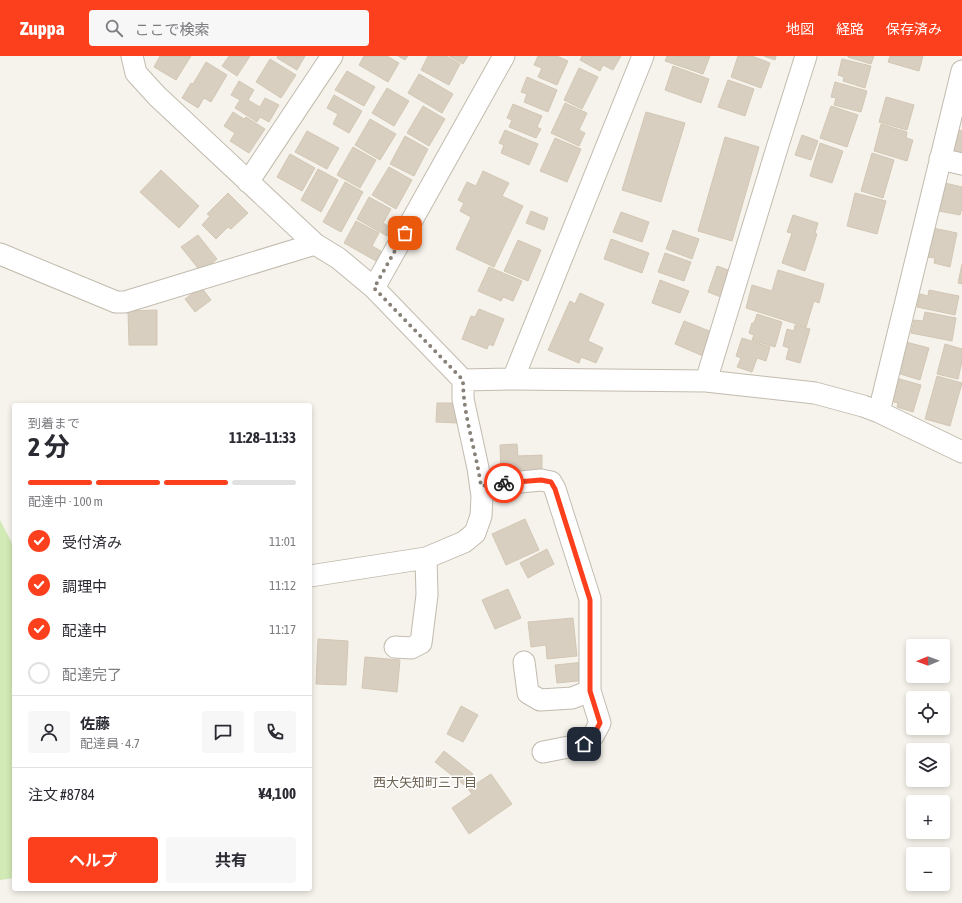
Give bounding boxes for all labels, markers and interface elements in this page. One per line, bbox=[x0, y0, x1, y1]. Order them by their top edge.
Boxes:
search box bbox=[89, 10, 369, 46]
text: Zuppa bbox=[20, 17, 65, 39]
icon: search bbox=[103, 17, 125, 39]
text: ここで検索 bbox=[135, 21, 210, 38]
text: 地図 bbox=[786, 21, 814, 37]
text: 経路 bbox=[836, 21, 864, 37]
text: 保存済み bbox=[886, 21, 942, 37]
pin bbox=[388, 216, 422, 250]
icon: bag bbox=[394, 222, 416, 244]
text: 到着まで bbox=[28, 416, 80, 431]
text: 11:28–11:33 bbox=[229, 429, 296, 446]
text: 2 分 bbox=[28, 432, 70, 462]
courier bbox=[484, 463, 524, 503]
icon: bike bbox=[493, 472, 515, 494]
text: 配達中 · 100 m bbox=[28, 494, 103, 509]
icon: check bbox=[28, 530, 50, 552]
text: 受付済み bbox=[62, 534, 122, 551]
text: 11:01 bbox=[269, 534, 296, 549]
icon: check bbox=[28, 574, 50, 596]
text: 調理中 bbox=[62, 578, 107, 595]
text: 11:12 bbox=[269, 578, 296, 593]
icon: check bbox=[28, 618, 50, 640]
text: 配達中 bbox=[62, 622, 107, 639]
text: 11:17 bbox=[269, 622, 296, 637]
north arrow bbox=[906, 639, 950, 683]
map controls bbox=[906, 639, 950, 891]
text: 配達完了 bbox=[62, 666, 122, 683]
button: locate bbox=[906, 691, 950, 735]
button: person bbox=[28, 711, 70, 753]
button: chat bbox=[202, 711, 244, 753]
button: phone bbox=[254, 711, 296, 753]
text: 佐藤 bbox=[80, 715, 110, 732]
pin bbox=[567, 727, 601, 761]
icon: home bbox=[573, 733, 595, 755]
text: 配達員 · 4.7 bbox=[80, 736, 140, 751]
button: layers bbox=[906, 743, 950, 787]
district label: 西大矢知町三丁目 bbox=[373, 775, 477, 790]
text: ¥4,100 bbox=[258, 785, 296, 802]
text: 注文 #8784 bbox=[28, 786, 95, 803]
button: + bbox=[906, 795, 950, 839]
button: ヘルプ bbox=[28, 837, 158, 883]
button: 共有 bbox=[166, 837, 296, 883]
button: − bbox=[906, 847, 950, 891]

